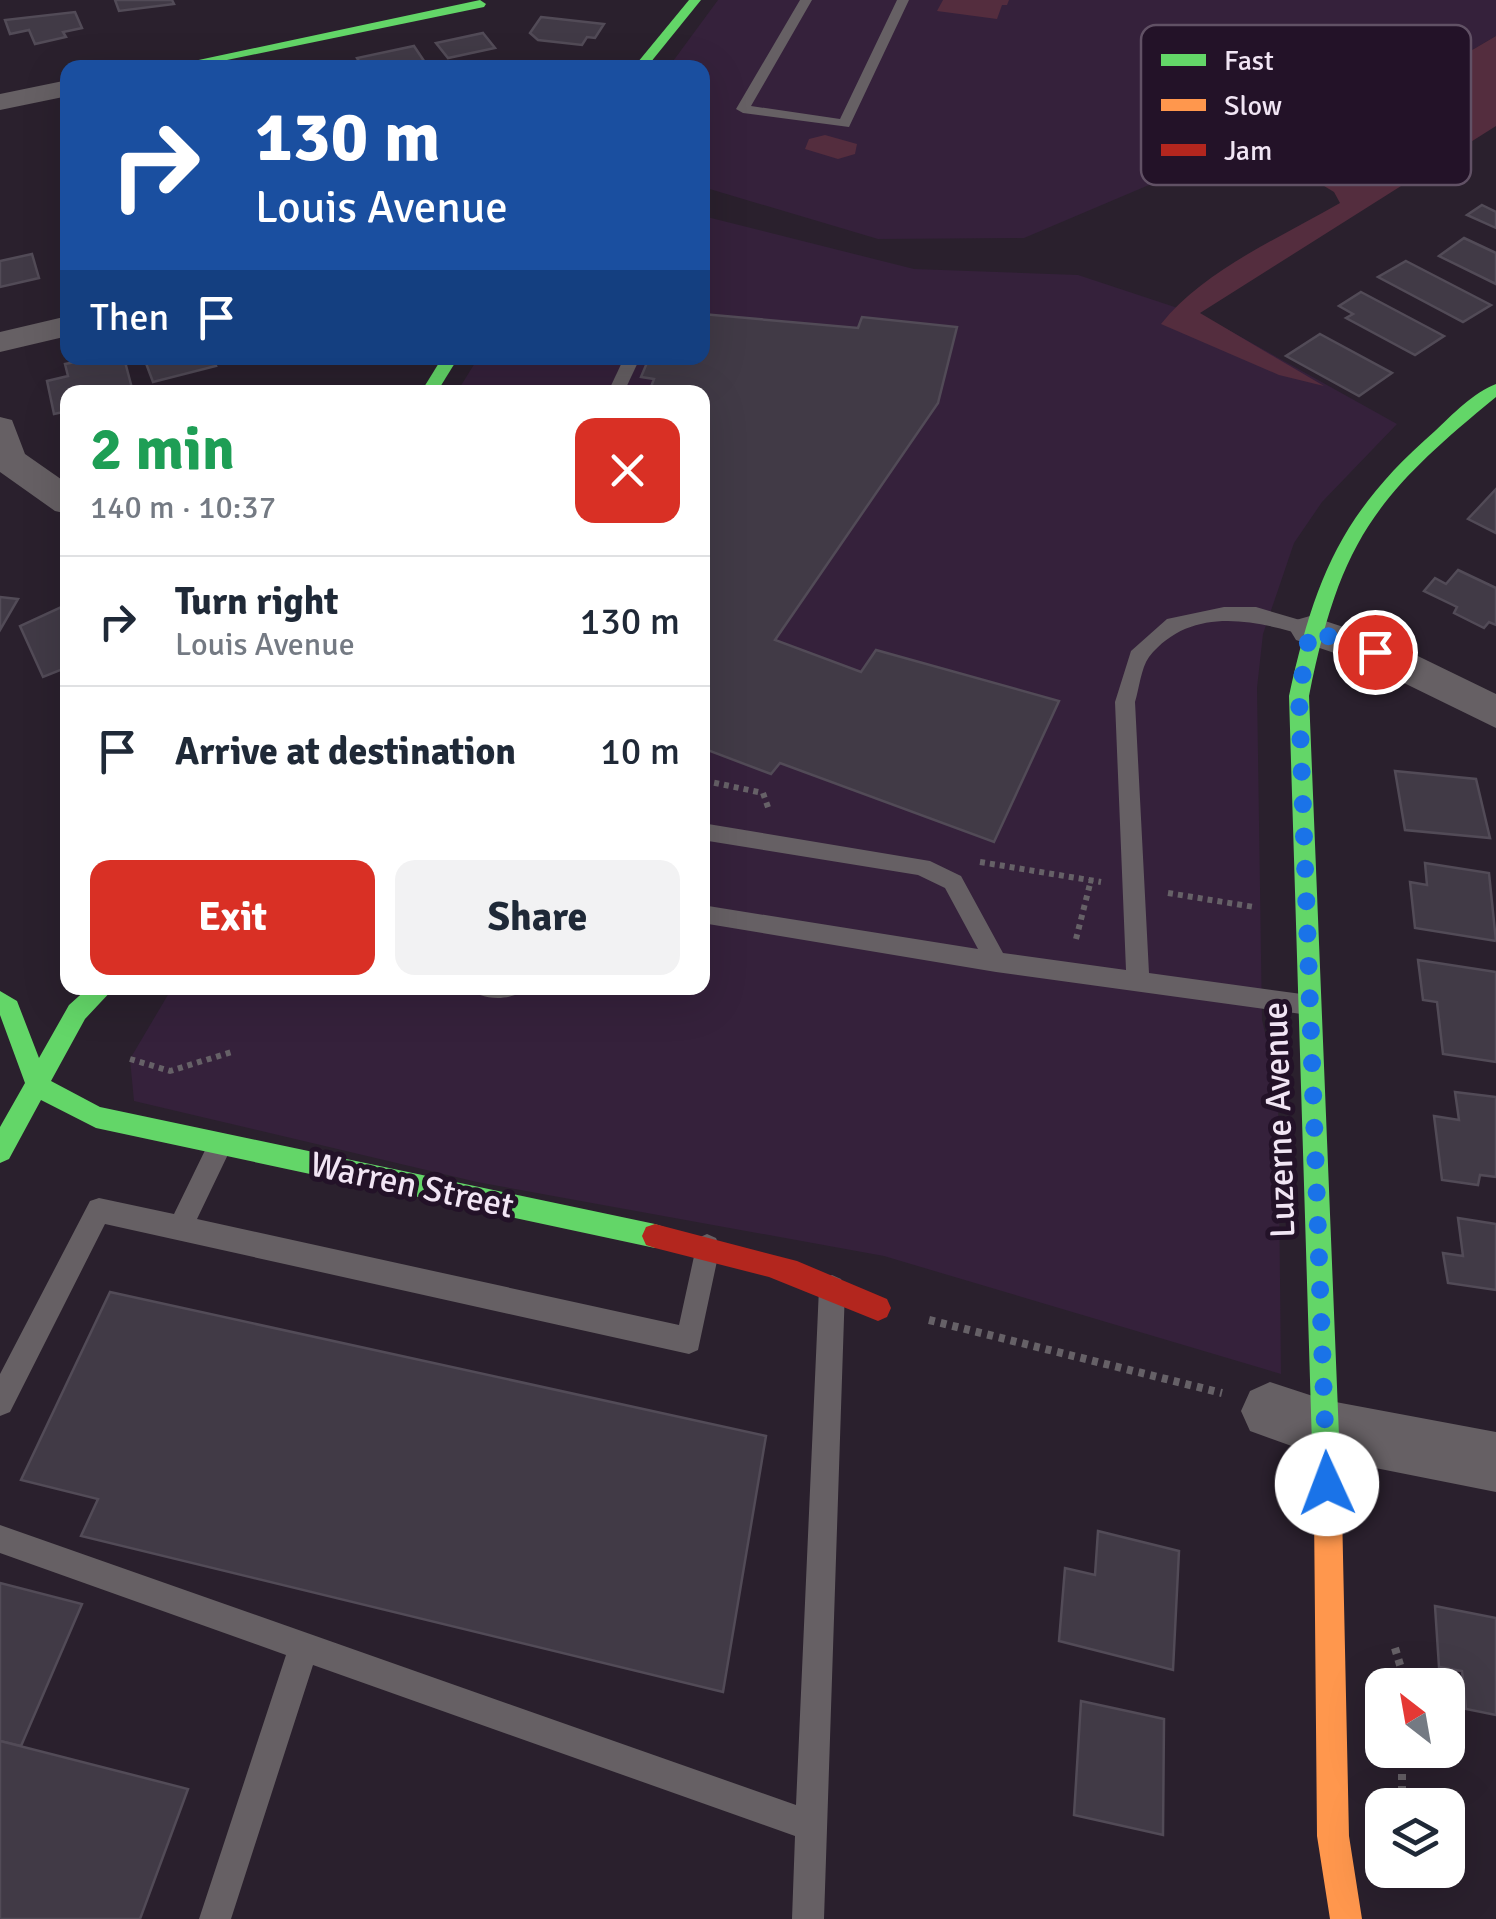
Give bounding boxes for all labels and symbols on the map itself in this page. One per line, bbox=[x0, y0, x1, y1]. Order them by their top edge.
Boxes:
legend bbox=[1141, 25, 1471, 185]
text: Fast bbox=[1224, 44, 1274, 78]
text: Slow bbox=[1224, 89, 1282, 123]
text: Jam bbox=[1224, 134, 1272, 168]
pin bbox=[1333, 610, 1418, 695]
street label: Luzerne Avenue bbox=[1253, 1001, 1305, 1239]
street label: Warren Street bbox=[306, 1142, 518, 1228]
position arrow bbox=[1275, 1432, 1379, 1536]
north arrow bbox=[1365, 1668, 1465, 1768]

